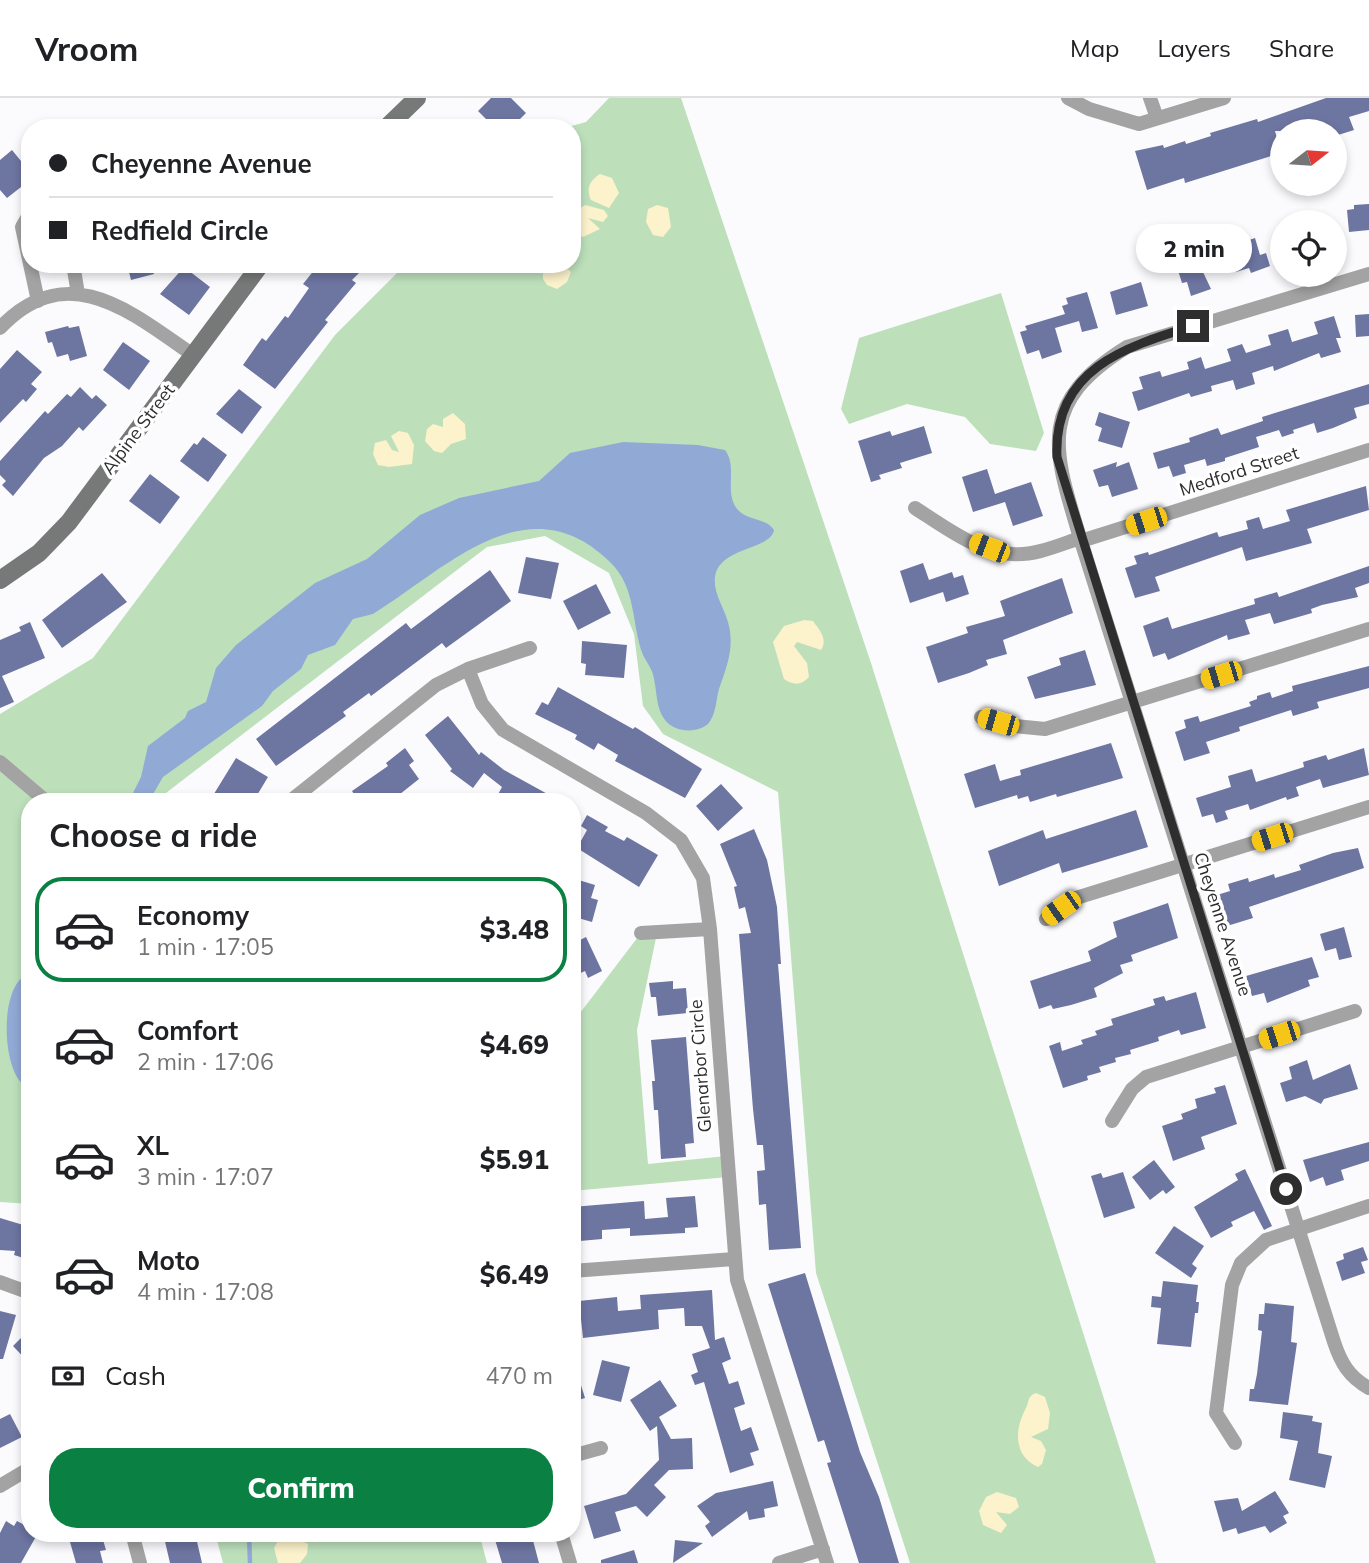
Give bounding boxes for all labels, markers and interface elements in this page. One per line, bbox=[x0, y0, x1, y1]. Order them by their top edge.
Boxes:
text: Vroom bbox=[35, 28, 138, 69]
text: Map bbox=[1070, 33, 1119, 63]
text: Layers bbox=[1157, 33, 1231, 63]
text: Share bbox=[1269, 33, 1334, 63]
north arrow bbox=[1270, 119, 1348, 196]
map controls bbox=[1270, 119, 1347, 287]
text: Cheyenne Avenue bbox=[91, 147, 312, 180]
button: locate bbox=[1270, 210, 1347, 287]
text: Redfield Circle bbox=[91, 214, 269, 247]
callout: 2 min bbox=[1135, 224, 1251, 274]
text: 2 min bbox=[1163, 234, 1225, 263]
route end bbox=[1177, 310, 1209, 342]
street label: Alpine Street bbox=[96, 379, 180, 479]
street label: Medford Street bbox=[1177, 441, 1301, 501]
car bbox=[1123, 505, 1170, 537]
car bbox=[966, 531, 1013, 565]
car bbox=[1198, 659, 1245, 691]
car bbox=[975, 706, 1022, 738]
text: Choose a ride bbox=[49, 815, 257, 855]
car bbox=[1249, 821, 1296, 853]
street label: Cheyenne Avenue bbox=[1189, 849, 1257, 999]
car bbox=[1038, 887, 1085, 929]
icon: car bbox=[53, 898, 116, 961]
text: Economy bbox=[137, 899, 249, 932]
text: $3.48 bbox=[480, 913, 549, 946]
text: 1 min · 17:05 bbox=[137, 932, 274, 961]
street label: Glenarbor Circle bbox=[684, 999, 716, 1133]
icon: car bbox=[53, 1013, 116, 1076]
text: Comfort bbox=[137, 1014, 238, 1047]
car bbox=[1256, 1019, 1303, 1051]
text: $4.69 bbox=[480, 1028, 549, 1061]
text: 2 min · 17:06 bbox=[137, 1047, 274, 1076]
icon: car bbox=[53, 1128, 116, 1191]
text: XL bbox=[137, 1129, 169, 1162]
text: $5.91 bbox=[480, 1143, 549, 1176]
text: 3 min · 17:07 bbox=[137, 1162, 274, 1191]
route start bbox=[1270, 1173, 1302, 1205]
icon: car bbox=[53, 1243, 116, 1306]
text: Moto bbox=[137, 1244, 200, 1277]
text: $6.49 bbox=[480, 1258, 549, 1291]
text: 4 min · 17:08 bbox=[137, 1277, 274, 1306]
icon: cash bbox=[49, 1357, 87, 1395]
text: Cash bbox=[105, 1359, 166, 1392]
text: 470 m bbox=[485, 1361, 553, 1390]
button: Confirm bbox=[49, 1448, 553, 1528]

